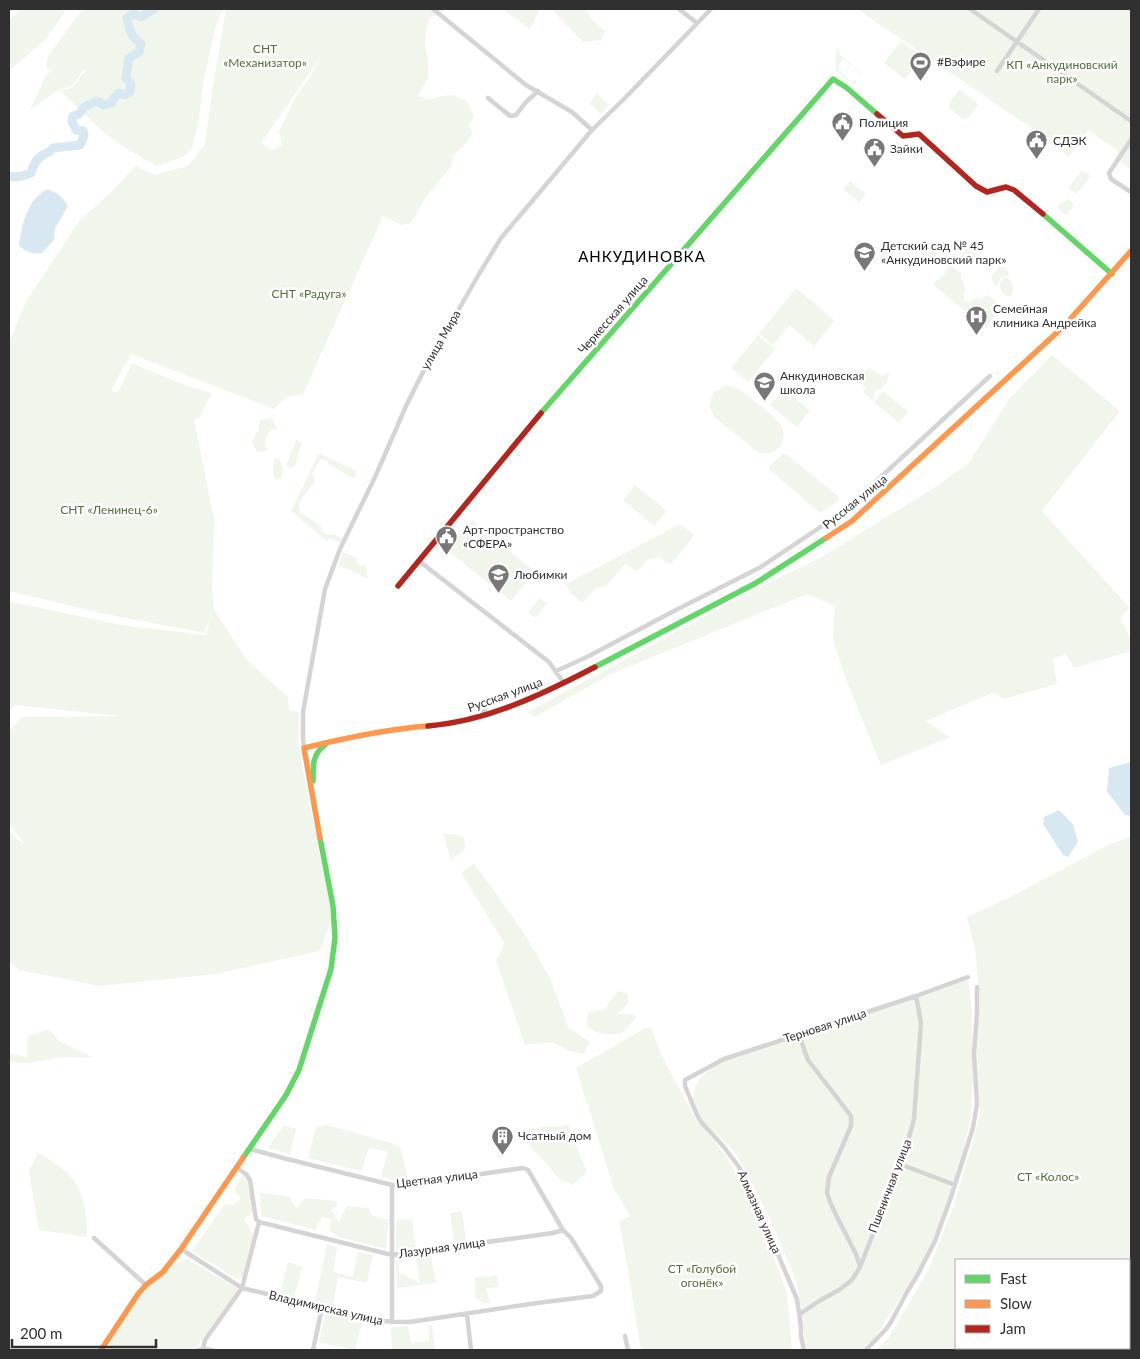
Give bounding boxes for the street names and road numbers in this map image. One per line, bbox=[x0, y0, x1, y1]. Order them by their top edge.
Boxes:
street label: Черкесская улица bbox=[575, 273, 651, 357]
street label: улица Мира bbox=[417, 307, 464, 372]
street label: Русская улица bbox=[819, 471, 890, 532]
street label: Русская улица bbox=[465, 674, 544, 715]
street label: Терновая улица bbox=[782, 1005, 868, 1046]
street label: Пшеничная улица bbox=[865, 1137, 914, 1235]
street label: Цветная улица bbox=[395, 1166, 479, 1191]
street label: Алмазная улица bbox=[734, 1168, 785, 1256]
street label: Лазурная улица bbox=[397, 1234, 486, 1261]
street label: Владимирская улица bbox=[268, 1287, 385, 1328]

